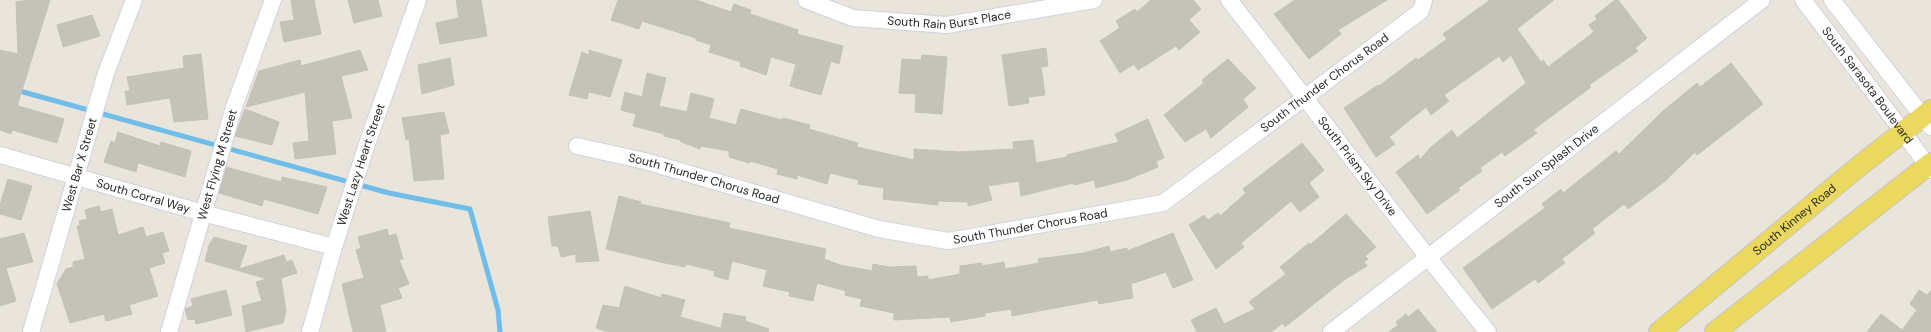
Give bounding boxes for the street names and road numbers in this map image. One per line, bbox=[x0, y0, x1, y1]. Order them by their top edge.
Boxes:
street label: South Rain Burst Place bbox=[887, 6, 1012, 33]
street label: South Sarasota Boulevard bbox=[1818, 24, 1917, 147]
street label: South Thunder Chorus Road bbox=[1257, 30, 1392, 136]
street label: West Lazy Heart Street bbox=[333, 101, 389, 228]
street label: West Flying M Street bbox=[194, 107, 241, 222]
street label: South Prism Sky Drive bbox=[1314, 113, 1401, 219]
street label: West Bar X Street bbox=[58, 116, 101, 214]
street label: South Sun Splash Drive bbox=[1491, 120, 1602, 211]
street label: South Thunder Chorus Road bbox=[627, 150, 781, 208]
street label: South Corral Way bbox=[94, 175, 192, 217]
street label: South Kinney Road bbox=[1749, 180, 1840, 259]
street label: South Thunder Chorus Road bbox=[952, 205, 1109, 248]

